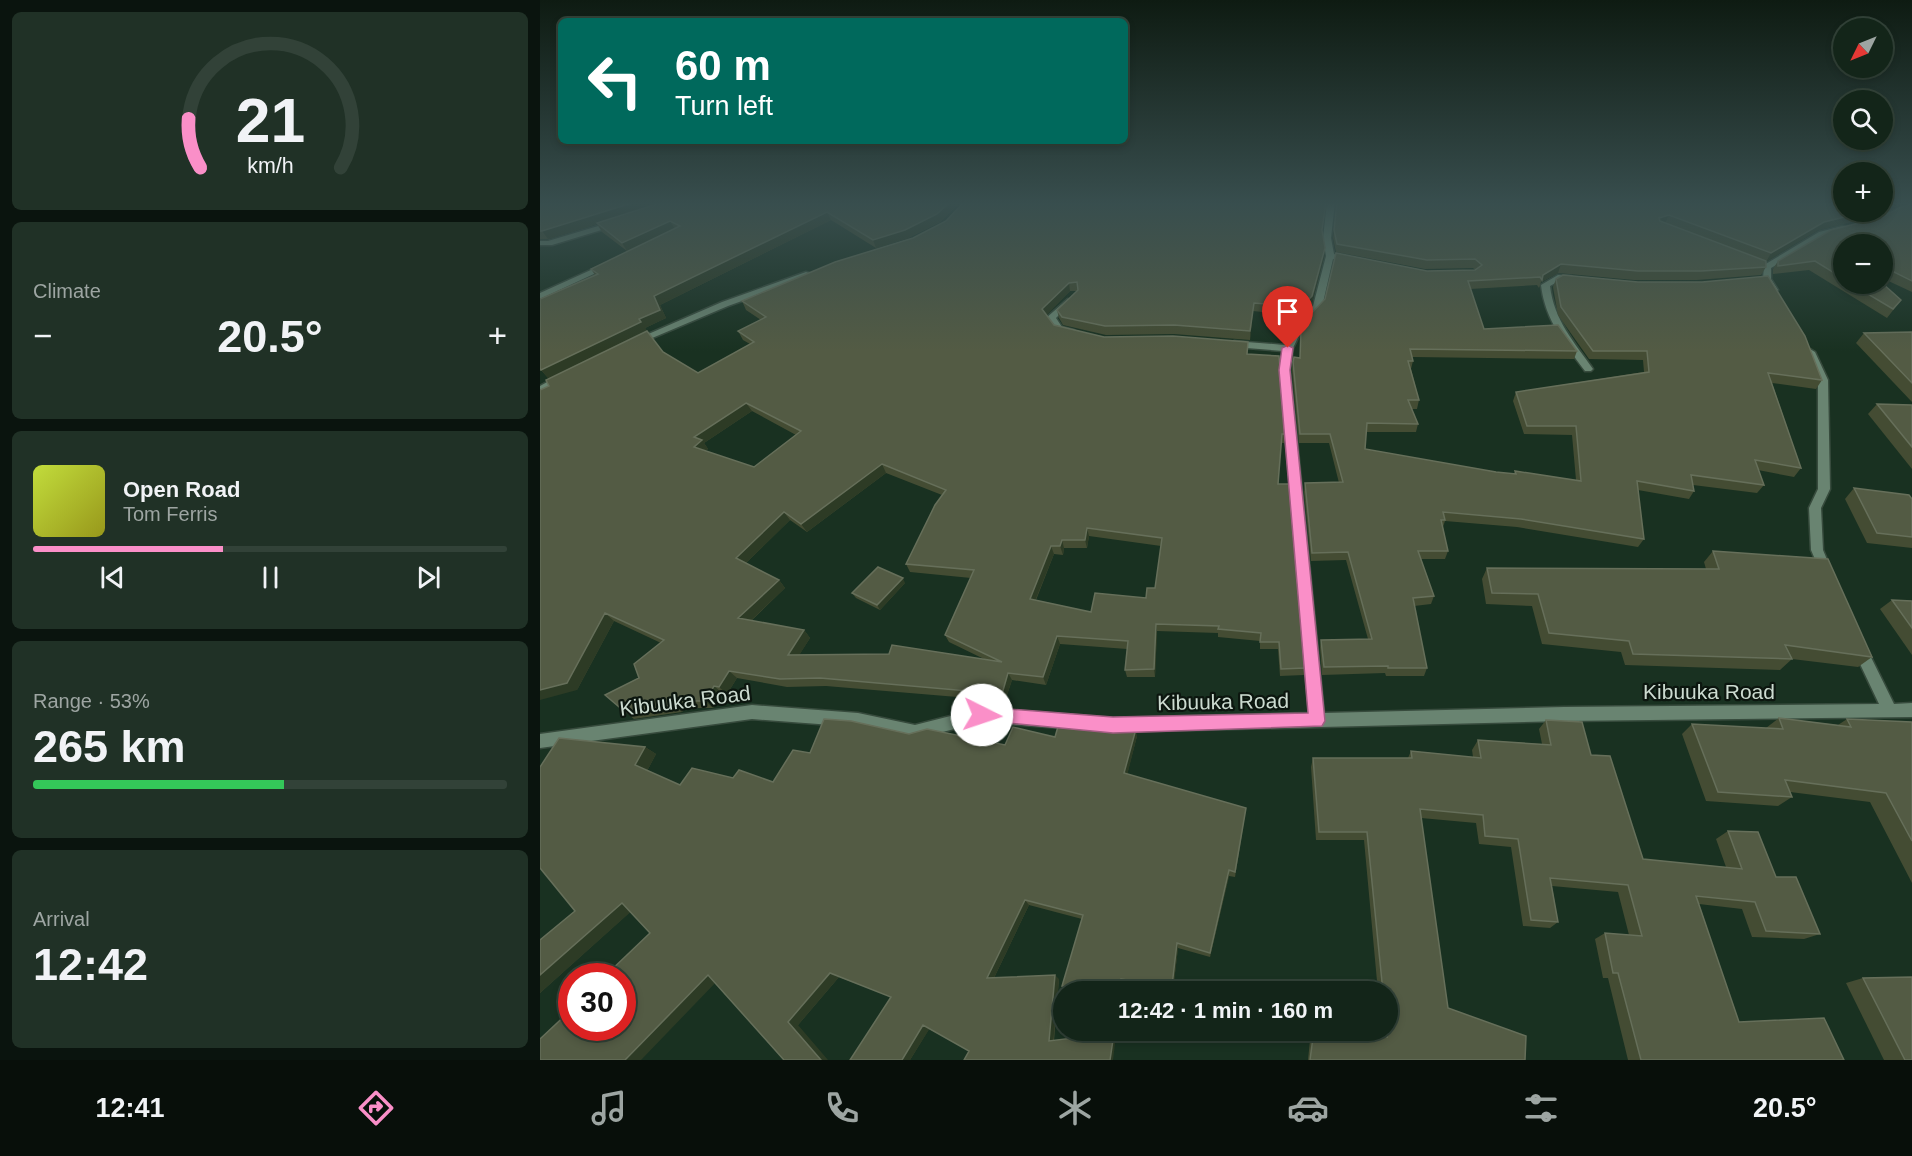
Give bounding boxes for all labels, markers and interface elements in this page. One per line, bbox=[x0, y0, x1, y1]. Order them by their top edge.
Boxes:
north arrow bbox=[1833, 18, 1893, 78]
map controls bbox=[1833, 18, 1893, 294]
icon: left bbox=[576, 42, 654, 120]
text: 60 m bbox=[675, 42, 771, 89]
text: 21 bbox=[235, 86, 305, 155]
button: search bbox=[1833, 90, 1893, 150]
text: Turn left bbox=[675, 91, 773, 121]
text: km/h bbox=[247, 154, 293, 178]
button: + bbox=[1833, 162, 1893, 222]
button: − bbox=[1833, 234, 1893, 294]
text: Climate bbox=[33, 280, 101, 302]
pin bbox=[1262, 286, 1313, 348]
icon: arrive bbox=[1271, 295, 1304, 328]
text: 20.5° bbox=[217, 311, 323, 362]
text: − bbox=[33, 317, 52, 354]
text: + bbox=[488, 317, 507, 354]
text: Open Road bbox=[123, 477, 240, 502]
text: Tom Ferris bbox=[123, 503, 217, 525]
icon: previous bbox=[96, 561, 129, 594]
icon: pause bbox=[254, 561, 287, 594]
icon: next bbox=[412, 561, 445, 594]
street label: Kibuuka Road bbox=[1643, 680, 1775, 703]
street label: Kibuuka Road bbox=[618, 681, 752, 720]
position arrow bbox=[950, 683, 1014, 747]
street label: Kibuuka Road bbox=[1157, 689, 1289, 714]
text: Range · 53% bbox=[33, 690, 150, 712]
text: 265 km bbox=[33, 721, 186, 772]
text: Arrival bbox=[33, 908, 90, 930]
text: 12:42 bbox=[33, 939, 148, 990]
speed limit sign: 30 bbox=[558, 963, 636, 1041]
text: 12:42 · 1 min · 160 m bbox=[1118, 998, 1333, 1023]
icon: directions bbox=[355, 1087, 397, 1129]
icon: music bbox=[588, 1087, 630, 1129]
icon: phone bbox=[821, 1087, 863, 1129]
icon: climate bbox=[1054, 1087, 1096, 1129]
icon: car bbox=[1287, 1087, 1329, 1129]
icon: filters bbox=[1520, 1087, 1562, 1129]
text: 12:41 bbox=[95, 1093, 165, 1123]
text: 20.5° bbox=[1753, 1093, 1816, 1123]

